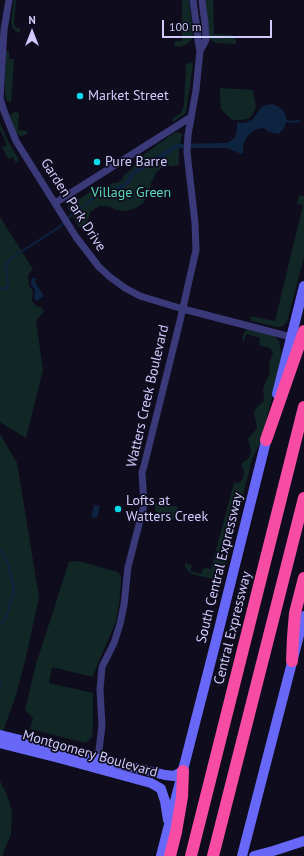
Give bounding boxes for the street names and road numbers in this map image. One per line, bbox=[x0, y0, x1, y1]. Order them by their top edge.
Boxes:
street label: Garden Park Drive bbox=[37, 155, 109, 255]
street label: Watters Creek Boulevard bbox=[123, 323, 173, 469]
street label: South Central Expressway bbox=[193, 491, 247, 645]
street label: Central Expressway bbox=[211, 570, 255, 686]
street label: Montgomery Boulevard bbox=[21, 727, 159, 781]

